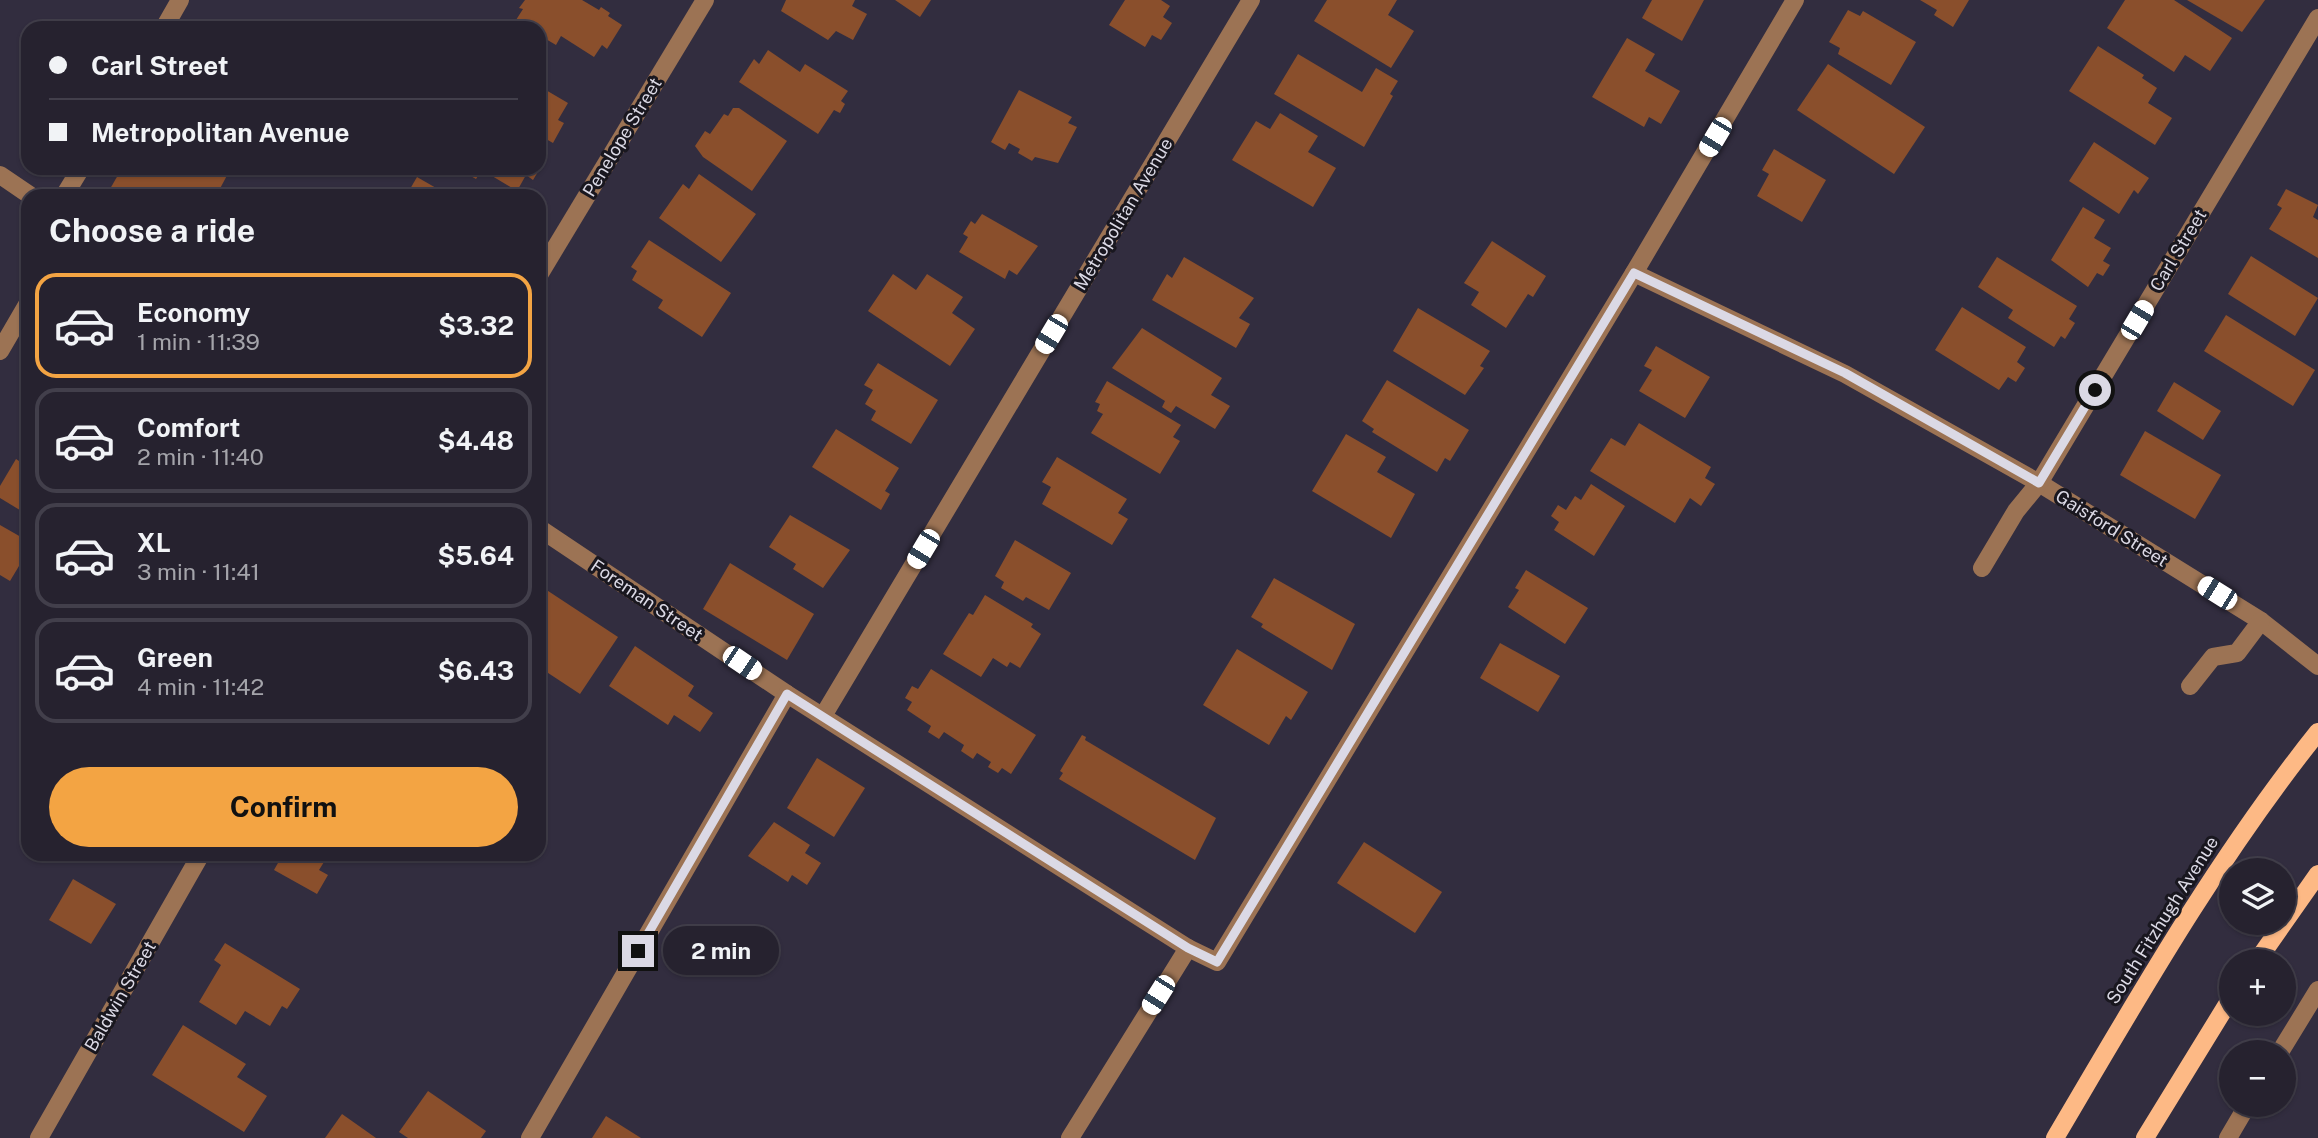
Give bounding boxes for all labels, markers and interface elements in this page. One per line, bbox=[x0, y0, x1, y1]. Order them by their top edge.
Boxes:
text: Carl Street bbox=[91, 50, 229, 81]
street label: Penelope Street bbox=[578, 74, 666, 200]
car bbox=[1696, 114, 1735, 160]
text: Metropolitan Avenue bbox=[91, 117, 350, 148]
street label: Metropolitan Avenue bbox=[1069, 134, 1177, 294]
street label: Carl Street bbox=[2145, 205, 2211, 295]
text: Choose a ride bbox=[49, 212, 255, 249]
icon: car bbox=[53, 294, 116, 357]
text: Economy bbox=[137, 297, 250, 328]
car bbox=[2118, 297, 2157, 343]
text: $3.32 bbox=[438, 310, 514, 341]
car bbox=[1032, 311, 1071, 357]
text: 1 min · 11:39 bbox=[137, 328, 260, 355]
route start bbox=[2079, 374, 2111, 406]
icon: car bbox=[53, 409, 116, 472]
text: Comfort bbox=[137, 412, 240, 443]
text: $4.48 bbox=[438, 425, 514, 456]
text: 2 min · 11:40 bbox=[137, 443, 264, 470]
street label: Gaisford Street bbox=[2052, 485, 2172, 571]
icon: car bbox=[53, 524, 116, 587]
car bbox=[904, 526, 943, 572]
text: XL bbox=[137, 527, 171, 558]
text: $5.64 bbox=[438, 540, 514, 571]
street label: Foreman Street bbox=[587, 555, 707, 645]
text: 3 min · 11:41 bbox=[137, 558, 260, 585]
car bbox=[2194, 573, 2241, 613]
icon: car bbox=[53, 639, 116, 702]
text: Green bbox=[137, 642, 213, 673]
car bbox=[719, 643, 766, 683]
text: $6.43 bbox=[438, 655, 514, 686]
text: 4 min · 11:42 bbox=[137, 673, 264, 700]
button: Confirm bbox=[49, 767, 518, 847]
street label: South Fitzhugh Avenue bbox=[2102, 832, 2222, 1008]
map controls bbox=[2219, 858, 2296, 1117]
button: layers bbox=[2219, 858, 2296, 935]
callout: 2 min bbox=[662, 926, 778, 976]
route end bbox=[622, 935, 654, 967]
street label: Baldwin Street bbox=[80, 937, 160, 1055]
text: 2 min bbox=[691, 937, 751, 964]
button: + bbox=[2219, 949, 2296, 1026]
car bbox=[1138, 972, 1179, 1018]
button: − bbox=[2219, 1040, 2296, 1117]

